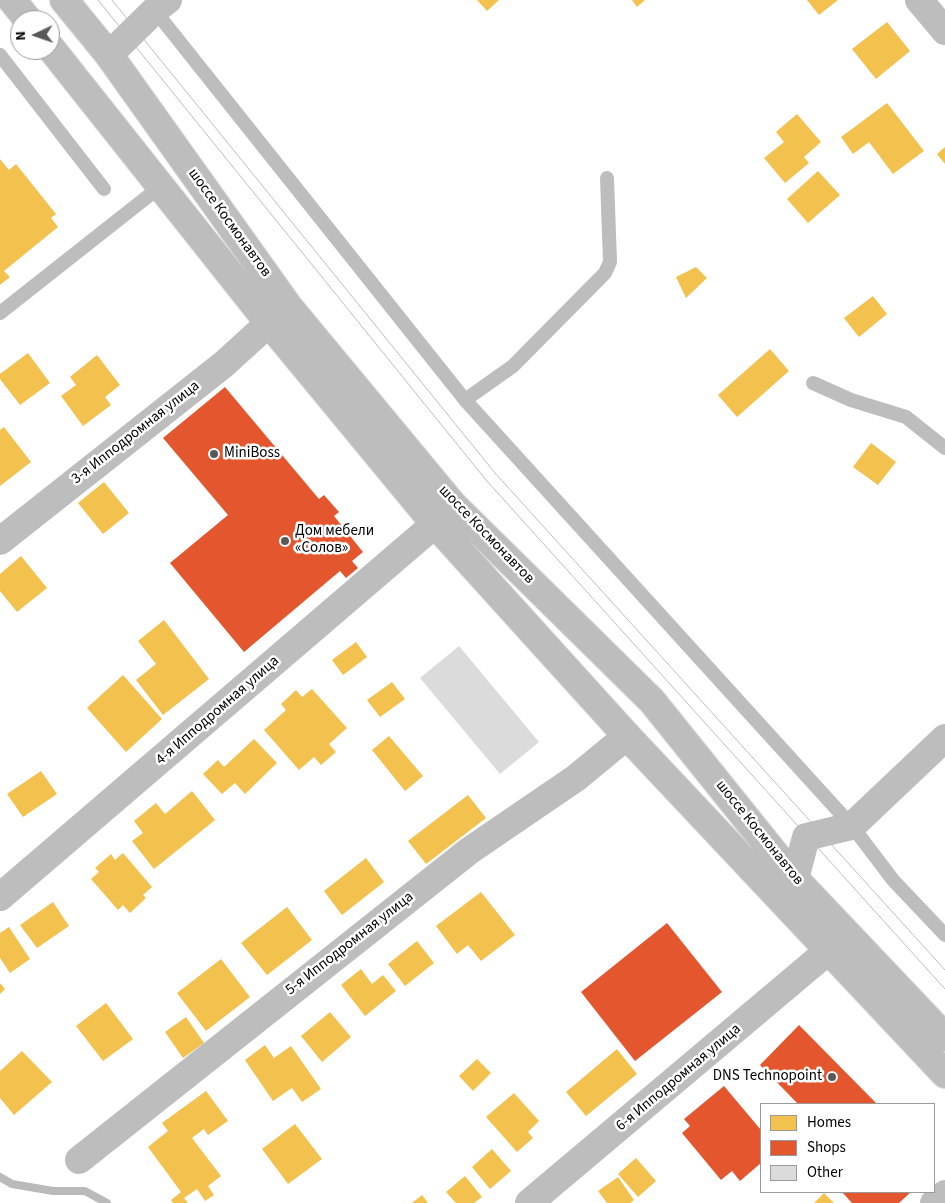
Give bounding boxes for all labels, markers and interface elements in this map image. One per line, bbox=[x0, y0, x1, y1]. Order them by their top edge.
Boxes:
north arrow bbox=[10, 10, 60, 60]
text: N bbox=[11, 31, 31, 41]
street label: шоссе Космонавтов bbox=[184, 165, 274, 281]
street label: 3-я Ипподромная улица bbox=[68, 377, 204, 489]
place label: MiniBoss bbox=[224, 445, 280, 463]
marker: MiniBoss bbox=[208, 448, 220, 460]
street label: шоссе Космонавтов bbox=[434, 482, 538, 588]
place label: Дом мебели «Солов» bbox=[295, 523, 374, 558]
marker: Дом мебели «Солов» bbox=[279, 535, 291, 547]
street label: 4-я Ипподромная улица bbox=[153, 653, 283, 769]
street label: шоссе Космонавтов bbox=[711, 777, 807, 889]
street label: 5-я Ипподромная улица bbox=[282, 888, 418, 1000]
street label: 6-я Ипподромная улица bbox=[613, 1021, 745, 1135]
place label: DNS Technopoint bbox=[713, 1068, 822, 1086]
marker: DNS Technopoint bbox=[826, 1071, 838, 1083]
legend bbox=[760, 1103, 935, 1193]
text: Homes bbox=[807, 1112, 851, 1133]
text: Shops bbox=[807, 1137, 846, 1158]
text: Other bbox=[807, 1162, 843, 1183]

